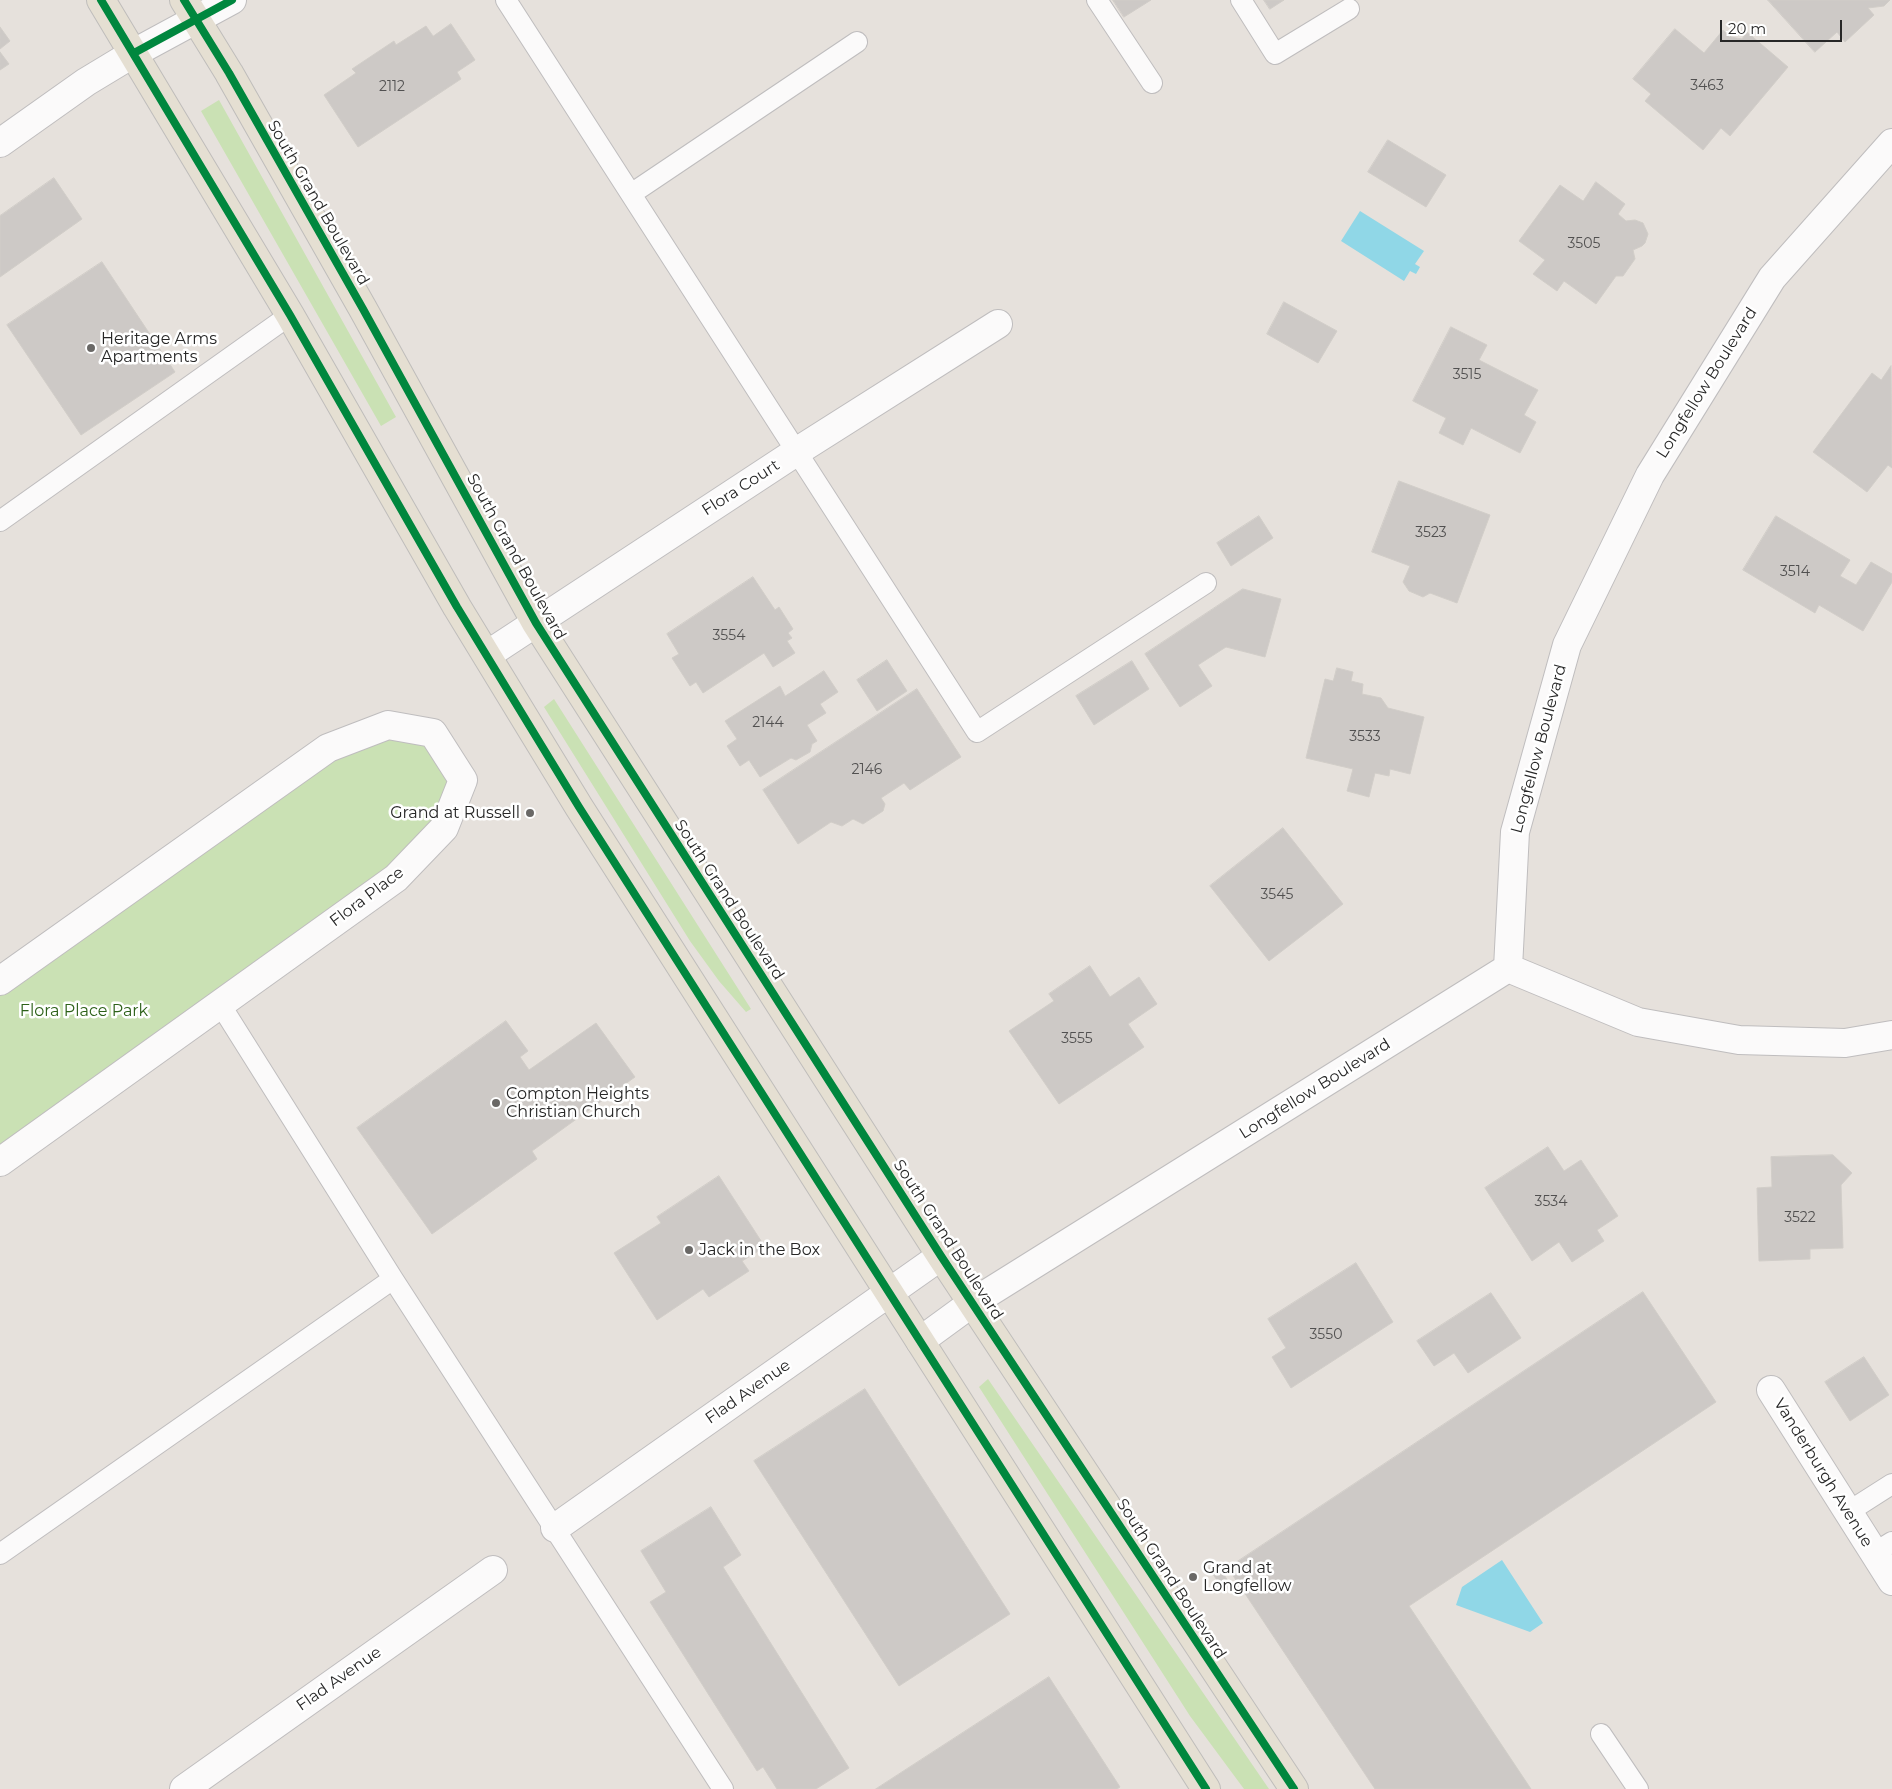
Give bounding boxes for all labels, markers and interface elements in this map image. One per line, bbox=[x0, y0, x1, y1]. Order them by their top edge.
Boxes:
scale bar bbox=[1722, 10, 1844, 42]
text: 20 m bbox=[1728, 19, 1766, 38]
house number: 3463 bbox=[1690, 78, 1724, 94]
house number: 2112 bbox=[379, 79, 405, 95]
street label: South Grand Boulevard bbox=[263, 117, 373, 289]
house number: 3505 bbox=[1568, 236, 1600, 252]
street label: Longfellow Boulevard bbox=[1653, 304, 1761, 462]
place label: Heritage Arms Apartments bbox=[101, 329, 217, 367]
marker: Heritage Arms Apartments bbox=[85, 342, 97, 354]
house number: 3515 bbox=[1453, 367, 1481, 383]
street label: Flora Court bbox=[699, 456, 783, 520]
street label: South Grand Boulevard bbox=[462, 471, 570, 643]
house number: 3523 bbox=[1415, 525, 1447, 541]
house number: 3514 bbox=[1780, 564, 1810, 580]
house number: 3554 bbox=[713, 628, 745, 644]
street label: Longfellow Boulevard bbox=[1507, 662, 1571, 836]
house number: 2144 bbox=[752, 715, 784, 731]
house number: 3533 bbox=[1349, 729, 1381, 745]
house number: 2146 bbox=[852, 762, 882, 778]
place label: Grand at Russell bbox=[390, 803, 520, 823]
marker: Grand at Russell bbox=[524, 807, 536, 819]
street label: South Grand Boulevard bbox=[670, 816, 788, 984]
street label: Flora Place bbox=[326, 863, 408, 931]
house number: 3545 bbox=[1261, 887, 1293, 903]
park label: Flora Place Park bbox=[20, 1001, 148, 1021]
house number: 3555 bbox=[1061, 1031, 1093, 1047]
street label: Longfellow Boulevard bbox=[1236, 1035, 1394, 1143]
place label: Compton Heights Christian Church bbox=[506, 1084, 649, 1122]
marker: Compton Heights Christian Church bbox=[490, 1097, 502, 1109]
street label: South Grand Boulevard bbox=[889, 1156, 1007, 1324]
house number: 3534 bbox=[1535, 1194, 1567, 1210]
house number: 3522 bbox=[1784, 1210, 1816, 1226]
place label: Jack in the Box bbox=[699, 1240, 820, 1260]
marker: Jack in the Box bbox=[683, 1244, 695, 1256]
house number: 3550 bbox=[1310, 1327, 1342, 1343]
street label: Flad Avenue bbox=[702, 1356, 794, 1428]
street label: Vanderburgh Avenue bbox=[1769, 1395, 1877, 1551]
street label: South Grand Boulevard bbox=[1112, 1495, 1230, 1663]
place label: Grand at Longfellow bbox=[1203, 1558, 1292, 1596]
marker: Grand at Longfellow bbox=[1187, 1571, 1199, 1583]
street label: Flad Avenue bbox=[293, 1643, 385, 1715]

